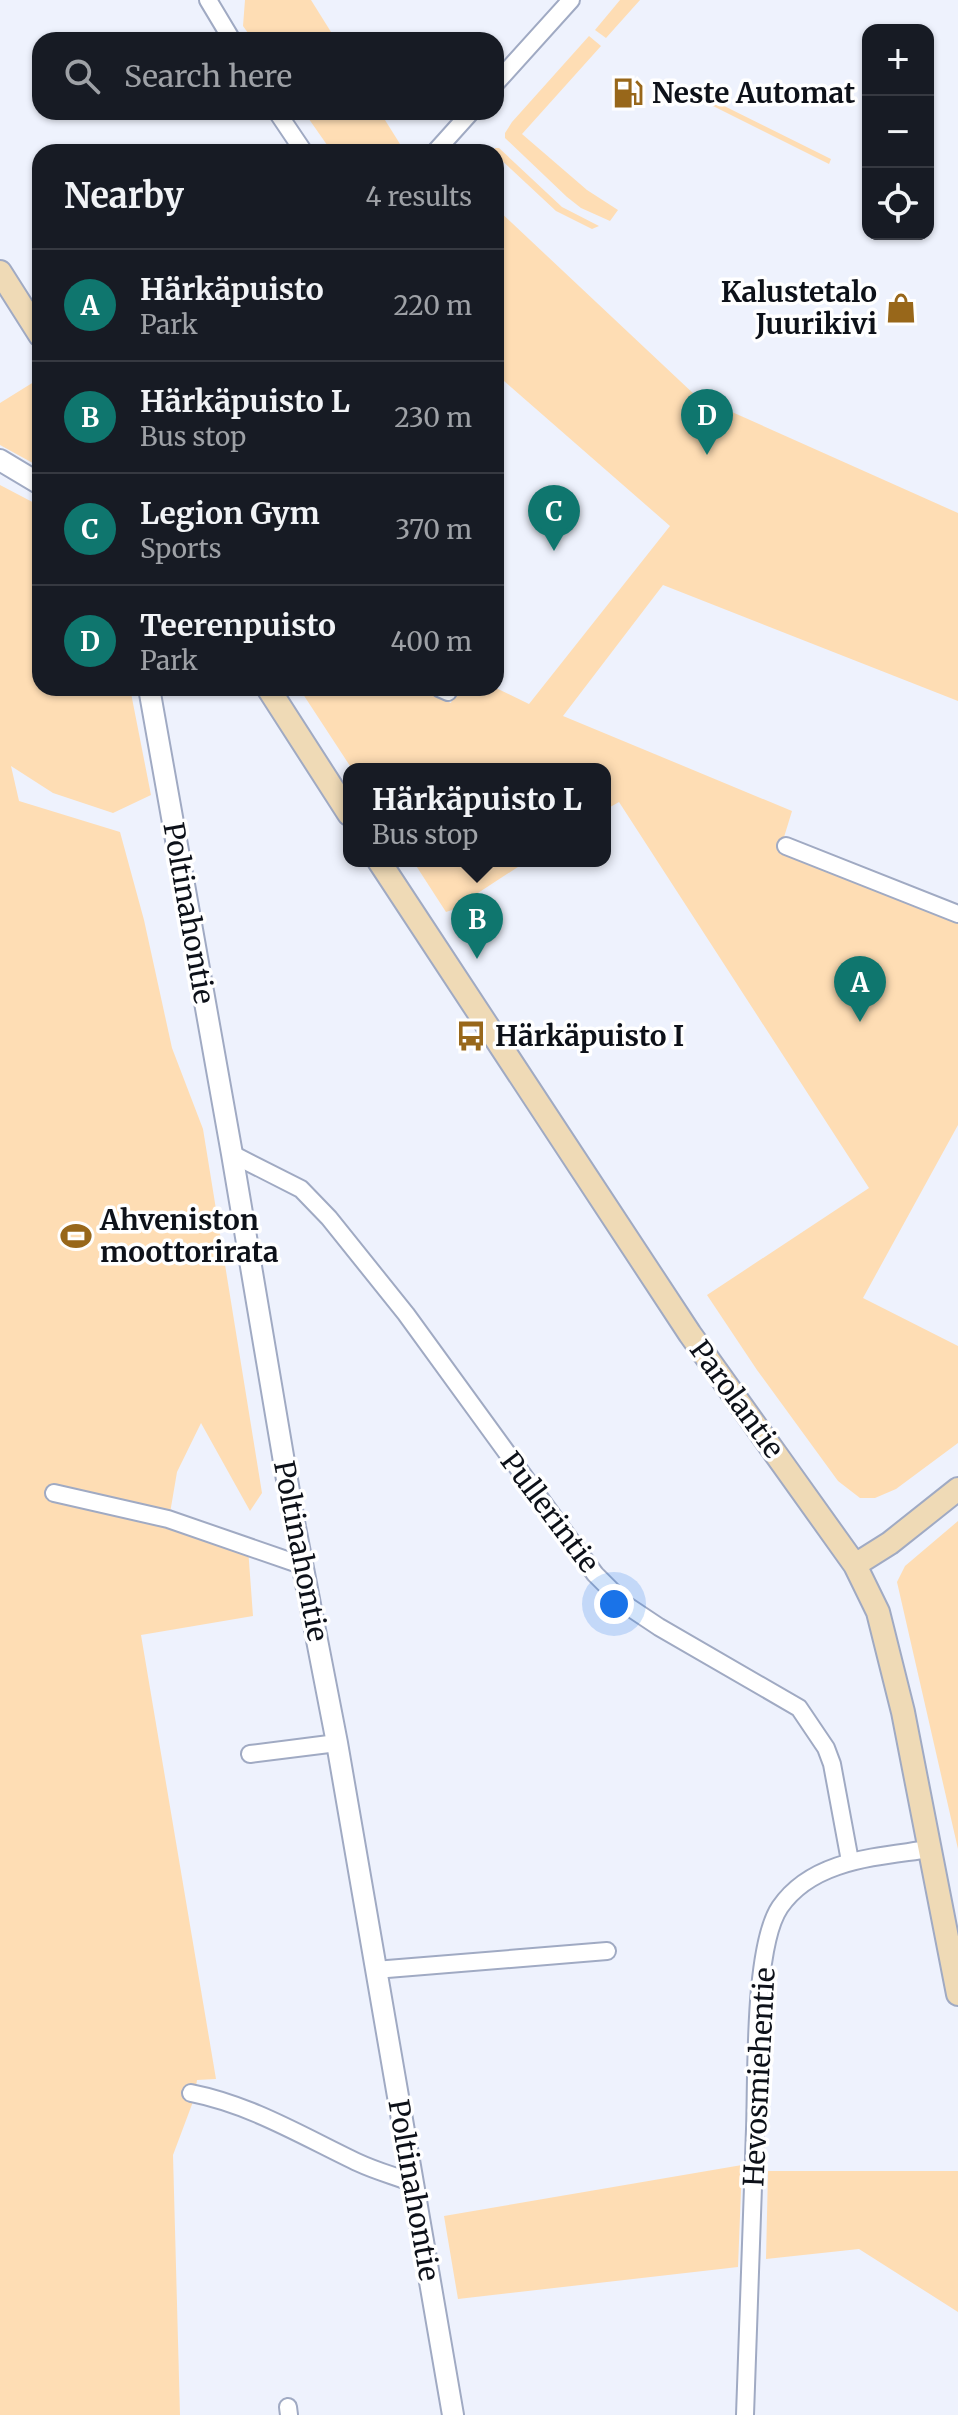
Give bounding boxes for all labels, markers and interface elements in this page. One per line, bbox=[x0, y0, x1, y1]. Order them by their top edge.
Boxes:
map controls bbox=[862, 24, 934, 240]
button: + bbox=[862, 24, 934, 96]
search box bbox=[32, 32, 504, 120]
icon: search bbox=[60, 54, 104, 98]
text: Search here bbox=[124, 57, 292, 95]
place label: Neste Automat bbox=[652, 75, 855, 111]
fuel station icon: Neste Automat bbox=[611, 76, 645, 110]
button: − bbox=[862, 96, 934, 168]
button: locate bbox=[862, 168, 934, 240]
text: Nearby bbox=[64, 175, 184, 217]
text: 4 results bbox=[365, 180, 472, 213]
text: Härkäpuisto bbox=[140, 270, 324, 308]
place label: Kalustetalo Juurikivi bbox=[721, 274, 877, 342]
text: A bbox=[81, 289, 99, 322]
text: 220 m bbox=[393, 289, 472, 322]
shop icon: Kalustetalo Juurikivi bbox=[884, 291, 918, 325]
text: Park bbox=[140, 308, 198, 341]
text: Härkäpuisto L bbox=[140, 382, 350, 420]
pin: D bbox=[681, 389, 733, 455]
text: B bbox=[81, 401, 99, 434]
text: 230 m bbox=[394, 401, 472, 434]
text: Bus stop bbox=[140, 420, 246, 453]
pin: C bbox=[528, 485, 580, 551]
text: Legion Gym bbox=[140, 494, 320, 532]
text: C bbox=[81, 513, 99, 546]
text: 370 m bbox=[395, 513, 472, 546]
text: Sports bbox=[140, 532, 222, 565]
text: Teerenpuisto bbox=[140, 606, 336, 644]
text: D bbox=[80, 625, 100, 658]
text: 400 m bbox=[391, 625, 472, 658]
text: Park bbox=[140, 644, 198, 677]
popup bbox=[343, 763, 611, 867]
text: Härkäpuisto L bbox=[372, 780, 582, 818]
text: Bus stop bbox=[372, 818, 478, 851]
street label: Poltinahontie bbox=[155, 820, 223, 1006]
pin: B bbox=[451, 893, 503, 959]
pin: A bbox=[834, 956, 886, 1022]
place label: Härkäpuisto I bbox=[495, 1018, 684, 1054]
bus stop icon: Härkäpuisto I bbox=[454, 1019, 488, 1053]
place label: Ahveniston moottorirata bbox=[99, 1202, 279, 1270]
sports icon: Ahveniston moottorirata bbox=[59, 1219, 93, 1253]
street label: Parolantie bbox=[682, 1333, 792, 1465]
street label: Pullerintie bbox=[493, 1444, 607, 1580]
street label: Poltinahontie bbox=[266, 1458, 336, 1644]
your location bbox=[594, 1584, 634, 1624]
street label: Hevosmiehentie bbox=[735, 1966, 783, 2188]
street label: Poltinahontie bbox=[380, 2097, 448, 2283]

